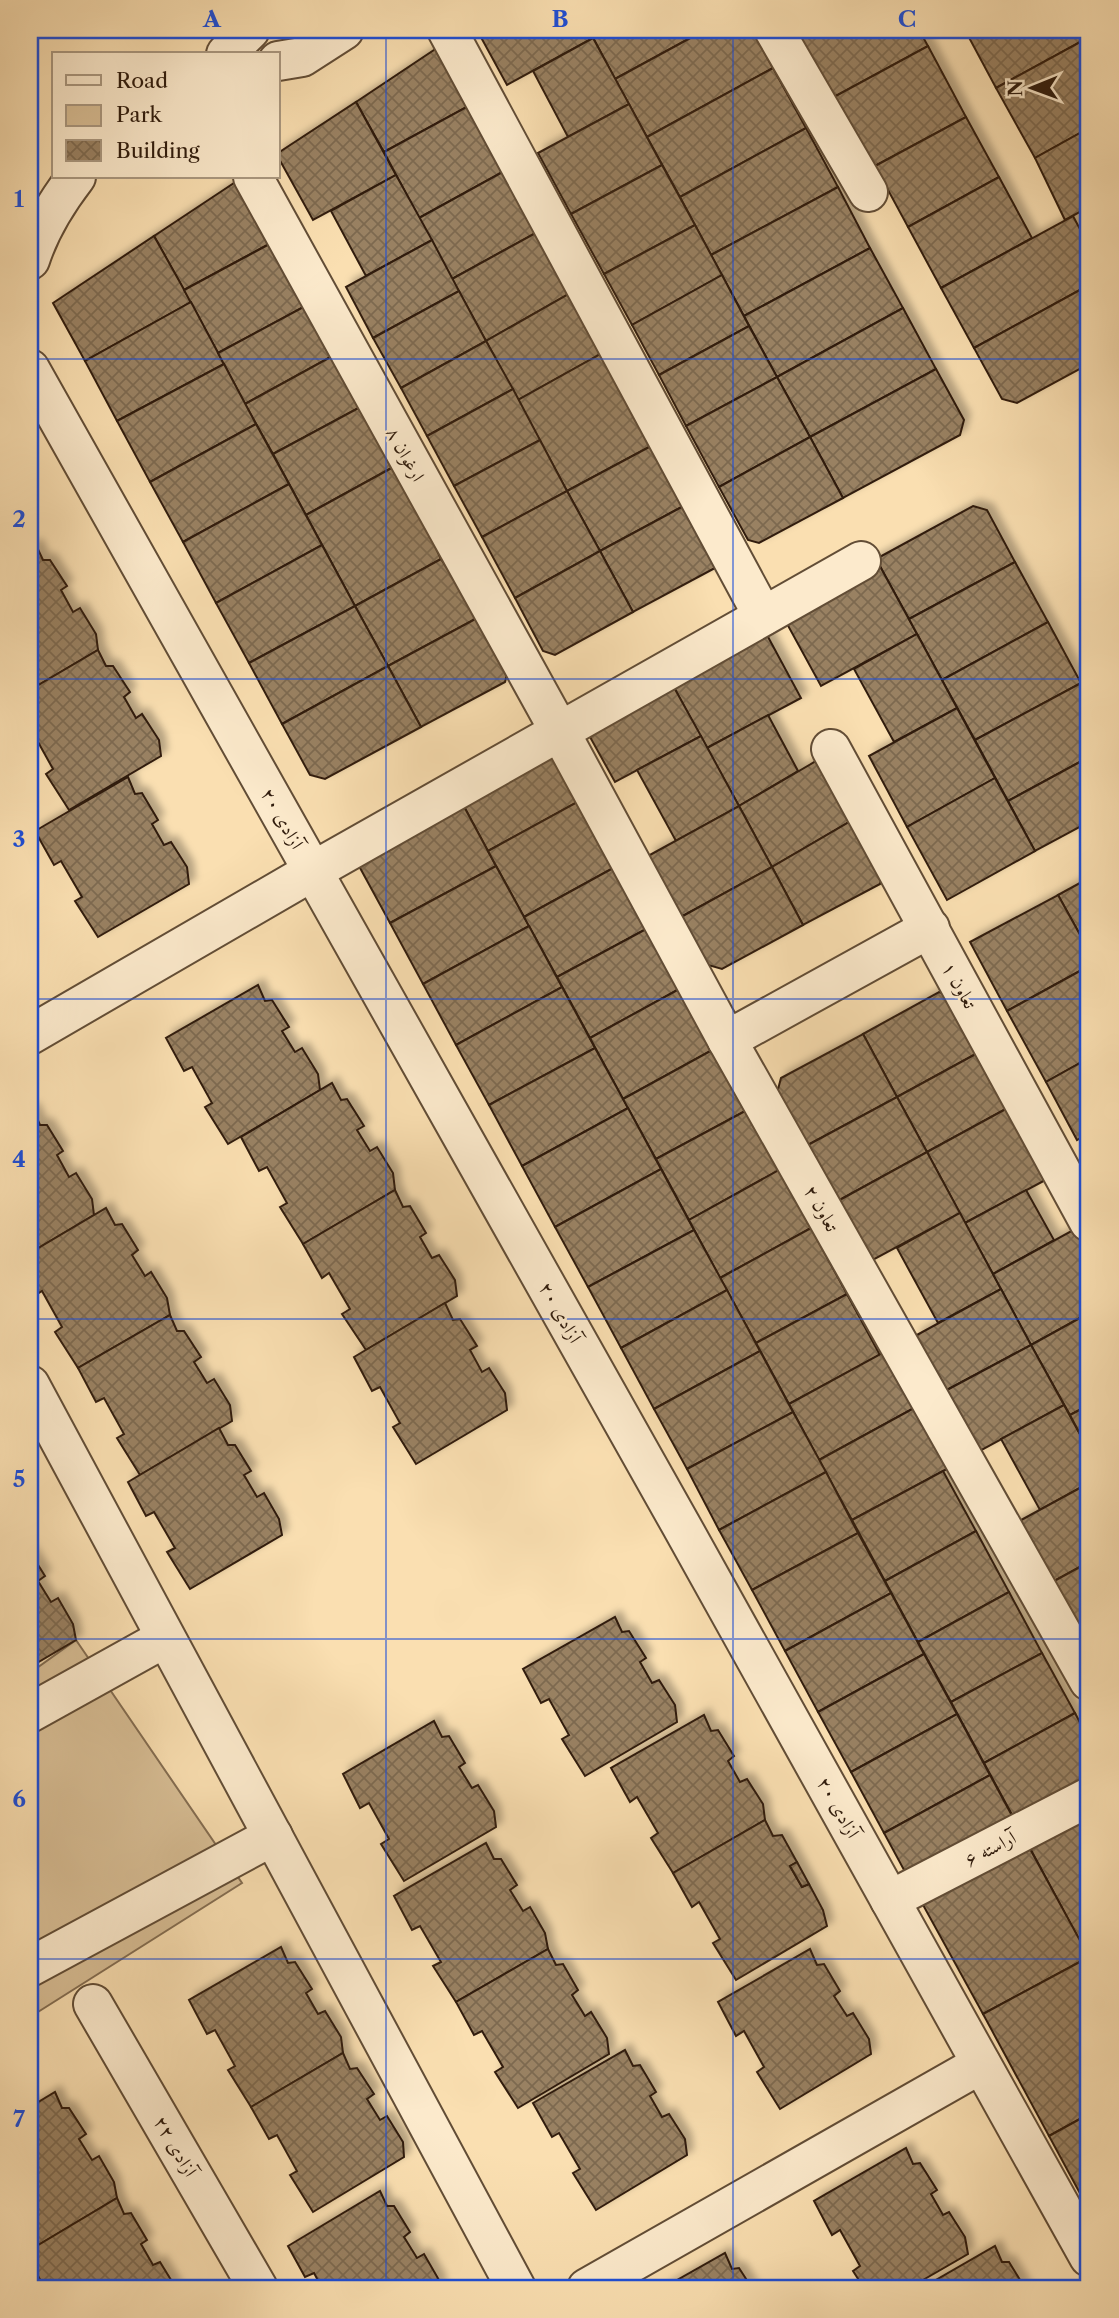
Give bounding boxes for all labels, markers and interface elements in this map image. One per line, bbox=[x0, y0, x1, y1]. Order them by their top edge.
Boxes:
text: A bbox=[202, 5, 222, 33]
text: B bbox=[551, 5, 569, 33]
text: C bbox=[898, 5, 916, 33]
legend bbox=[52, 52, 280, 178]
north arrow bbox=[996, 52, 1066, 122]
text: Road bbox=[116, 68, 168, 93]
text: N bbox=[1004, 80, 1027, 97]
text: Park bbox=[116, 102, 162, 127]
text: Building bbox=[116, 138, 201, 163]
text: 1 bbox=[14, 185, 25, 213]
street label: ارغوان ۸ bbox=[380, 423, 430, 486]
text: 2 bbox=[12, 505, 26, 533]
street label: آزادی ۲۰ bbox=[256, 784, 310, 854]
text: 3 bbox=[13, 825, 26, 853]
street label: تعاون ۱ bbox=[937, 958, 982, 1013]
text: 4 bbox=[12, 1145, 26, 1173]
street label: تعاون ۲ bbox=[799, 1181, 844, 1236]
street label: آزادی ۲۰ bbox=[534, 1278, 588, 1348]
text: 5 bbox=[13, 1465, 25, 1493]
street label: آزادی ۲۰ bbox=[812, 1773, 866, 1843]
text: 6 bbox=[12, 1785, 26, 1813]
street label: آراسته ۶ bbox=[961, 1825, 1021, 1871]
text: 7 bbox=[13, 2105, 25, 2133]
street label: آزادی ۲۲ bbox=[149, 2112, 203, 2182]

